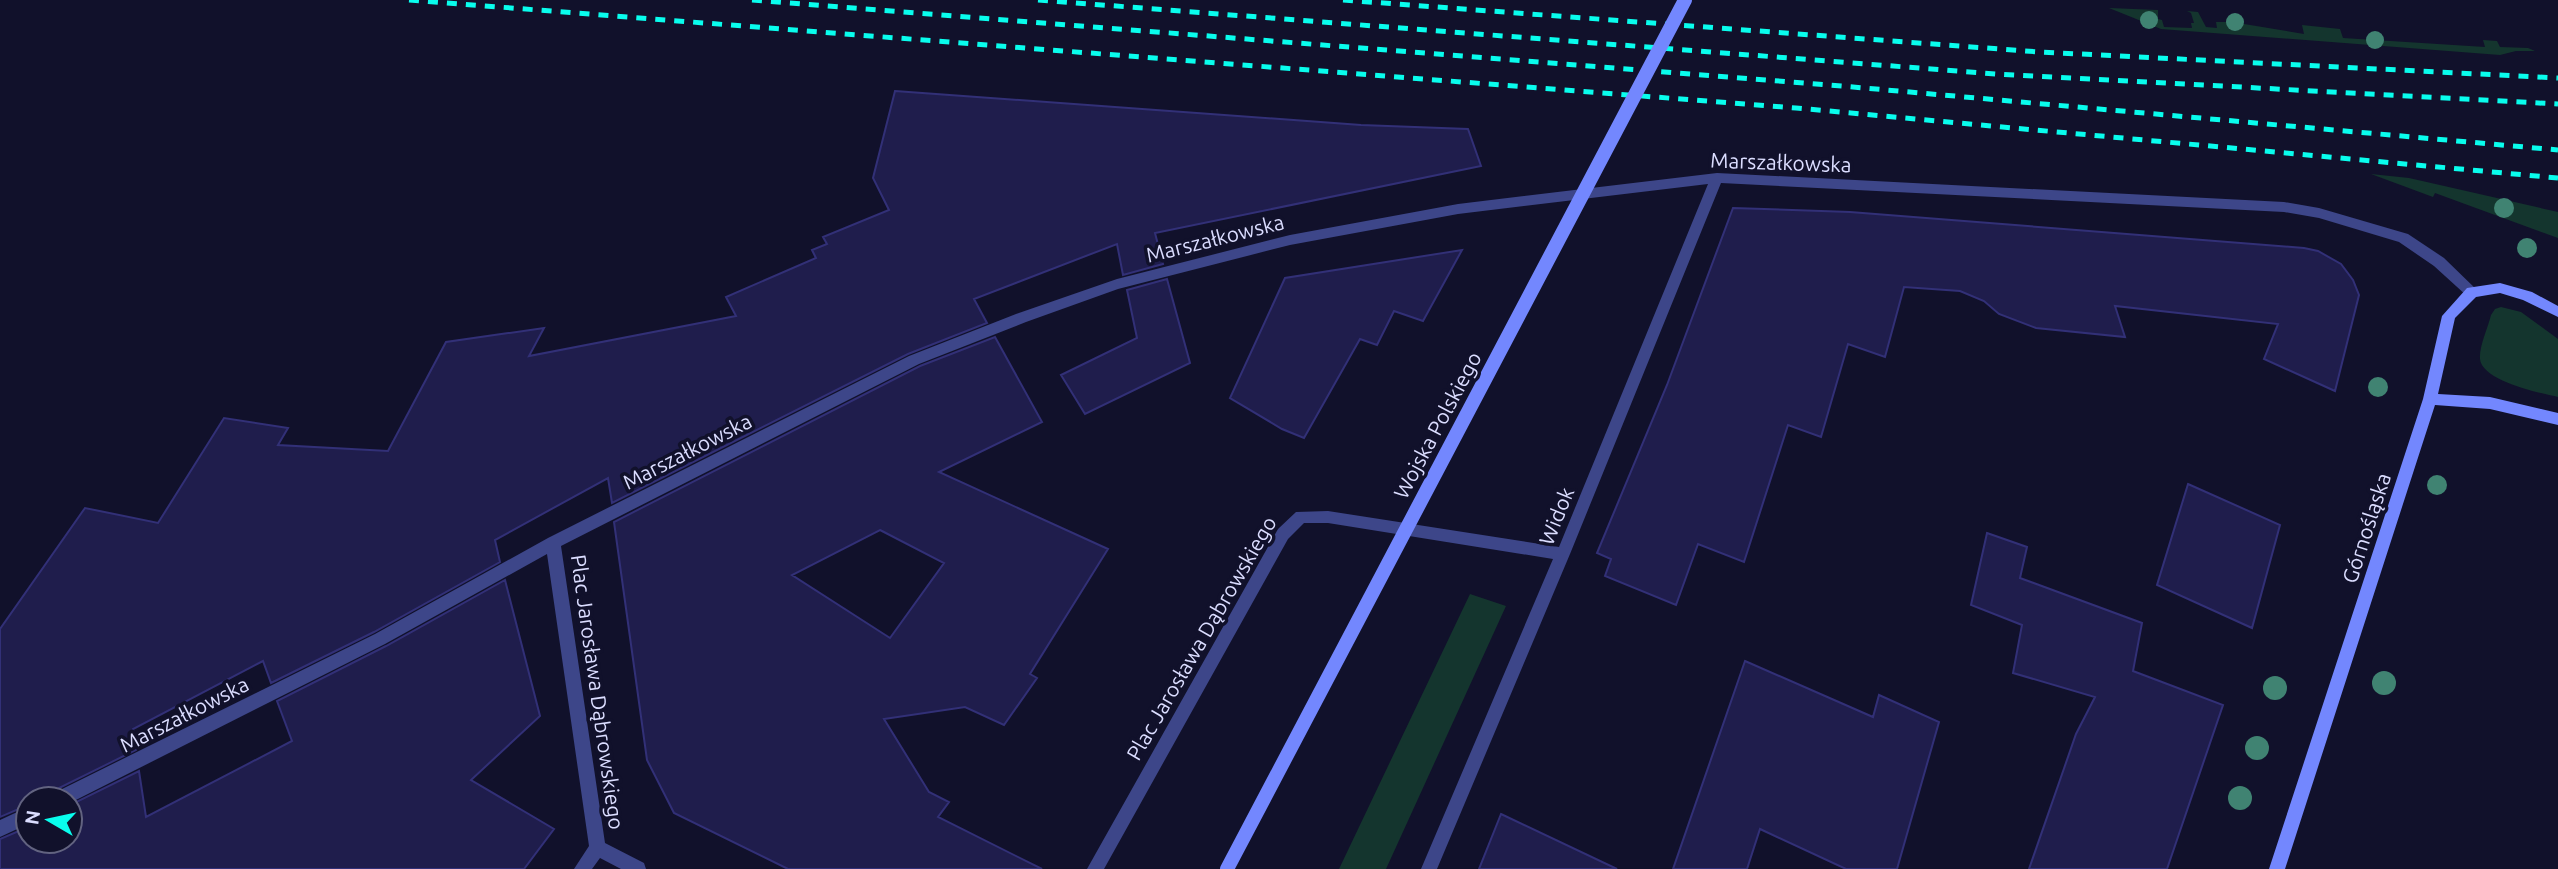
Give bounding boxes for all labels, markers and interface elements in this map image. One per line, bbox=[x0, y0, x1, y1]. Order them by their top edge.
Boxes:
street label: Marszałkowska bbox=[1710, 148, 1852, 176]
street label: Marszałkowska bbox=[1144, 209, 1286, 267]
street label: Wojska Polskiego bbox=[1388, 348, 1486, 502]
street label: Marszałkowska bbox=[619, 408, 755, 494]
street label: Górnośląska bbox=[2337, 470, 2395, 586]
street label: Widok bbox=[1534, 483, 1579, 548]
street label: Plac Jarosława Dąbrowskiego bbox=[1121, 512, 1281, 764]
street label: Plac Jarosława Dąbrowskiego bbox=[567, 553, 629, 831]
street label: Marszałkowska bbox=[116, 671, 252, 757]
north arrow bbox=[14, 785, 84, 855]
text: N bbox=[20, 809, 44, 826]

